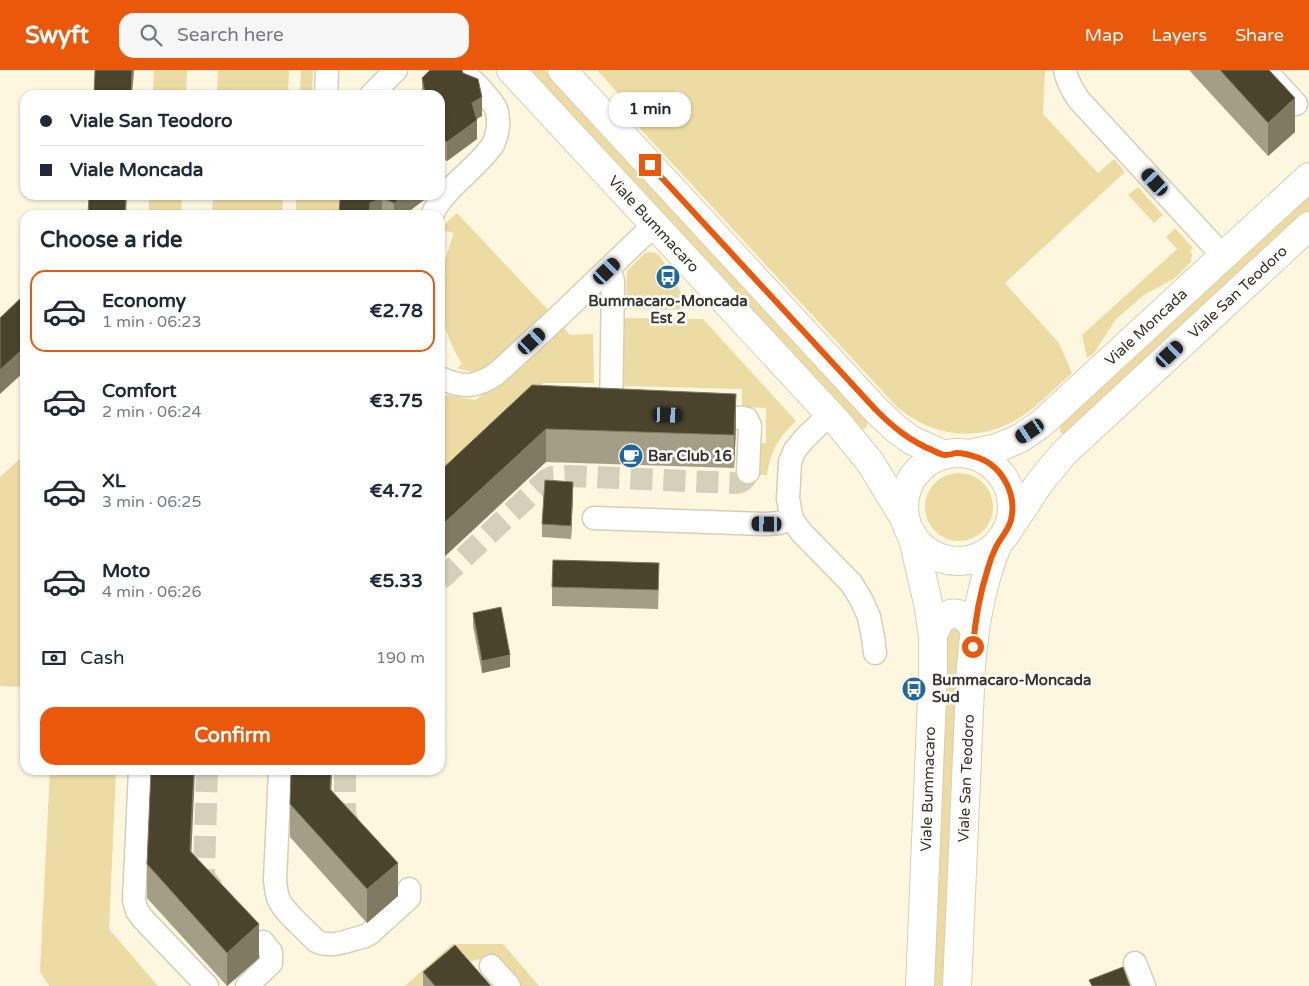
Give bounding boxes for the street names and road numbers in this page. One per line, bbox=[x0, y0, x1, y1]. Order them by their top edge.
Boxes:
street label: Viale Bummacaro bbox=[605, 172, 703, 276]
street label: Viale San Teodoro bbox=[1185, 242, 1291, 342]
street label: Viale Moncada bbox=[1101, 285, 1191, 369]
street label: Viale San Teodoro bbox=[954, 714, 978, 843]
street label: Viale Bummacaro bbox=[917, 726, 939, 852]

